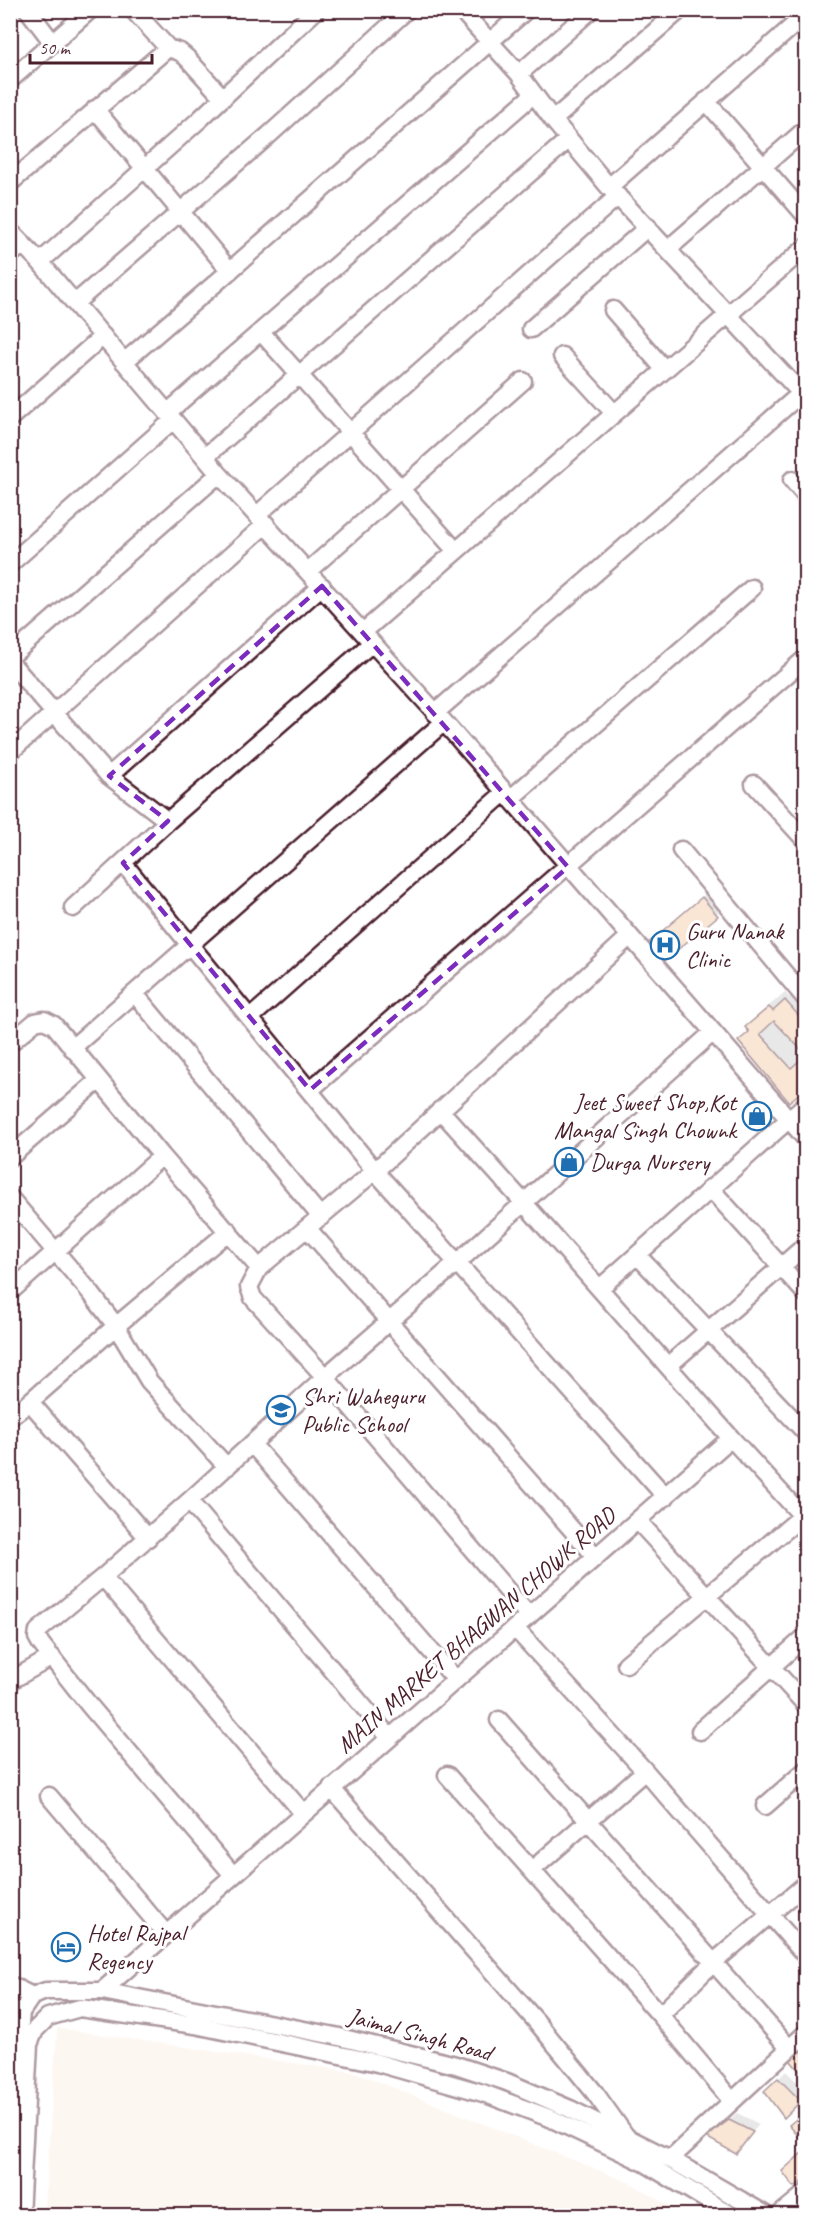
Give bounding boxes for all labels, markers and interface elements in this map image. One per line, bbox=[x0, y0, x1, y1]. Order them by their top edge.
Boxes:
scale bar bbox=[30, 27, 152, 65]
text: 50 m bbox=[39, 37, 72, 59]
place label: Guru Nanak Clinic bbox=[686, 916, 786, 974]
hospital icon: Guru Nanak Clinic bbox=[649, 929, 681, 961]
place label: Jeet Sweet Shop,Kot Mangal Singh Chownk bbox=[554, 1087, 738, 1145]
shop icon: Jeet Sweet Shop,Kot Mangal Singh Chownk bbox=[741, 1100, 773, 1132]
shop icon: Durga Nursery bbox=[553, 1146, 585, 1178]
place label: Durga Nursery bbox=[590, 1147, 711, 1177]
place label: Shri Waheguru Public School bbox=[302, 1381, 427, 1439]
school or university icon: Shri Waheguru Public School bbox=[265, 1394, 297, 1426]
street label: MAIN MARKET BHAGWAN CHOWK ROAD bbox=[330, 1499, 623, 1760]
place label: Hotel Rajpal Regency bbox=[87, 1918, 189, 1976]
hotel icon: Hotel Rajpal Regency bbox=[50, 1931, 82, 1963]
street label: Jaimal Singh Road bbox=[344, 2000, 499, 2069]

